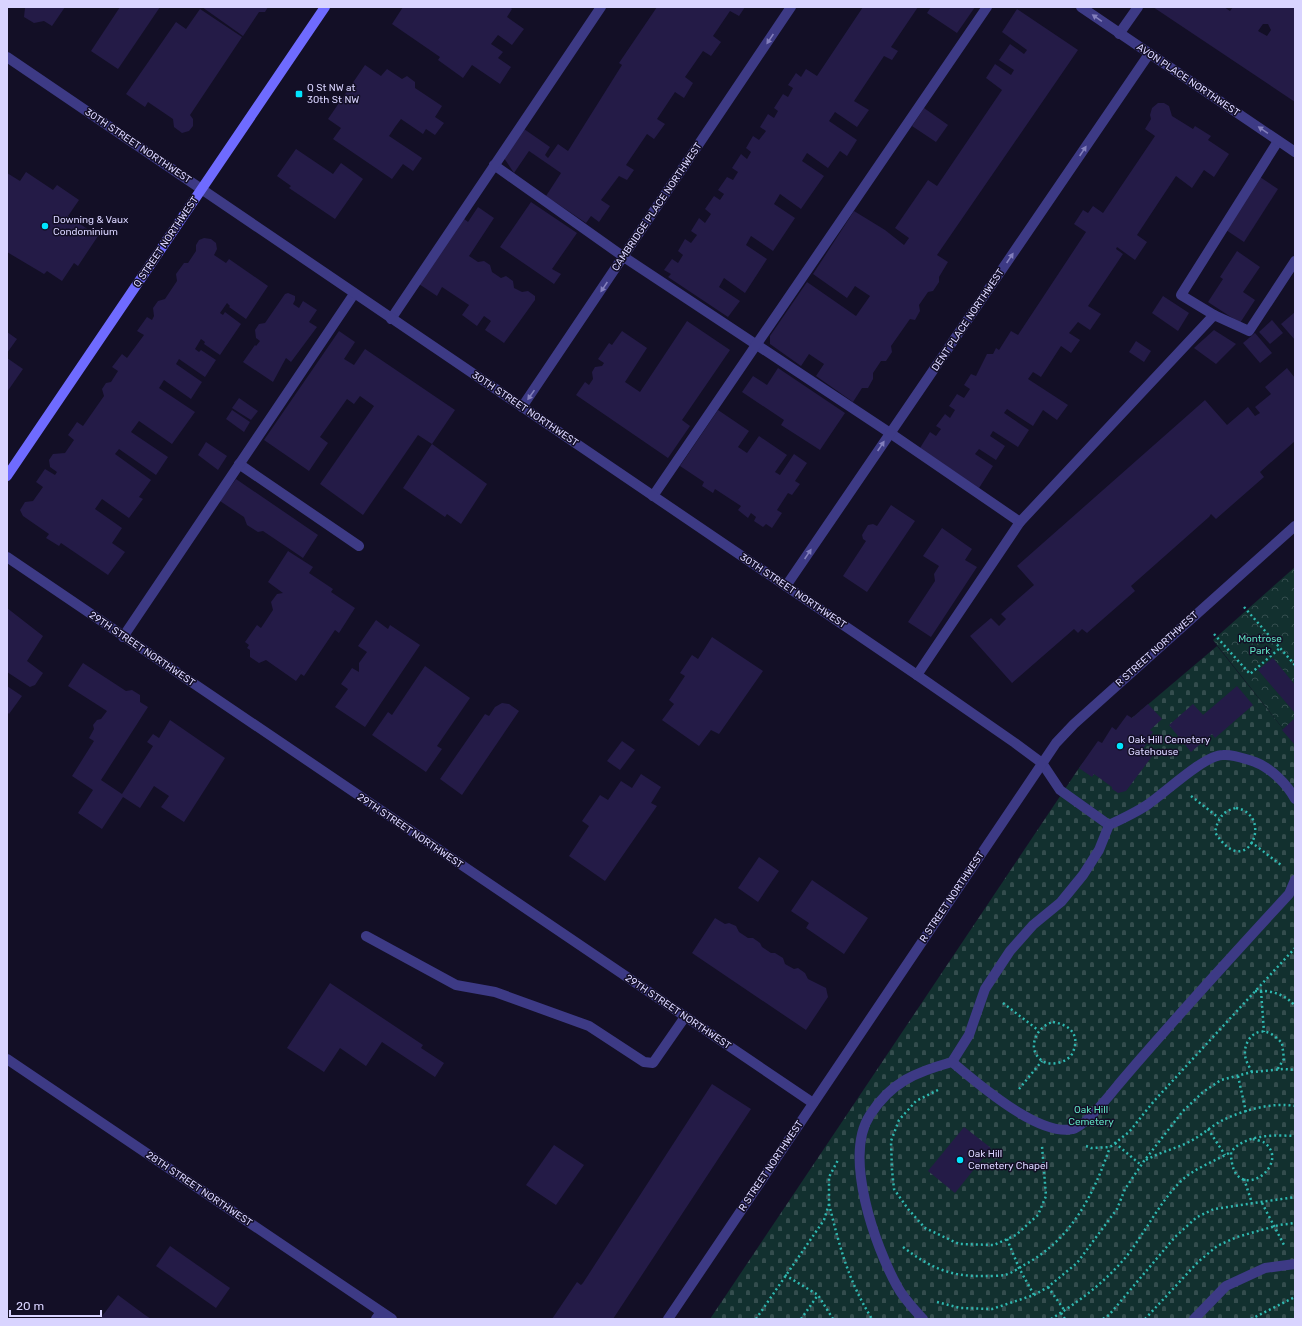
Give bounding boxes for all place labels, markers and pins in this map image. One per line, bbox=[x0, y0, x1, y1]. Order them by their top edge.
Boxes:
place label: Q St NW at 30th St NW bbox=[307, 82, 359, 106]
marker: Q St NW at 30th St NW bbox=[294, 89, 304, 99]
place label: Downing & Vaux Condominium bbox=[53, 214, 129, 238]
marker: Downing & Vaux Condominium bbox=[40, 221, 50, 231]
place label: Oak Hill Cemetery Gatehouse bbox=[1128, 734, 1211, 758]
marker: Oak Hill Cemetery Gatehouse bbox=[1115, 741, 1125, 751]
place label: Oak Hill Cemetery Chapel bbox=[968, 1148, 1048, 1172]
marker: Oak Hill Cemetery Chapel bbox=[955, 1155, 965, 1165]

